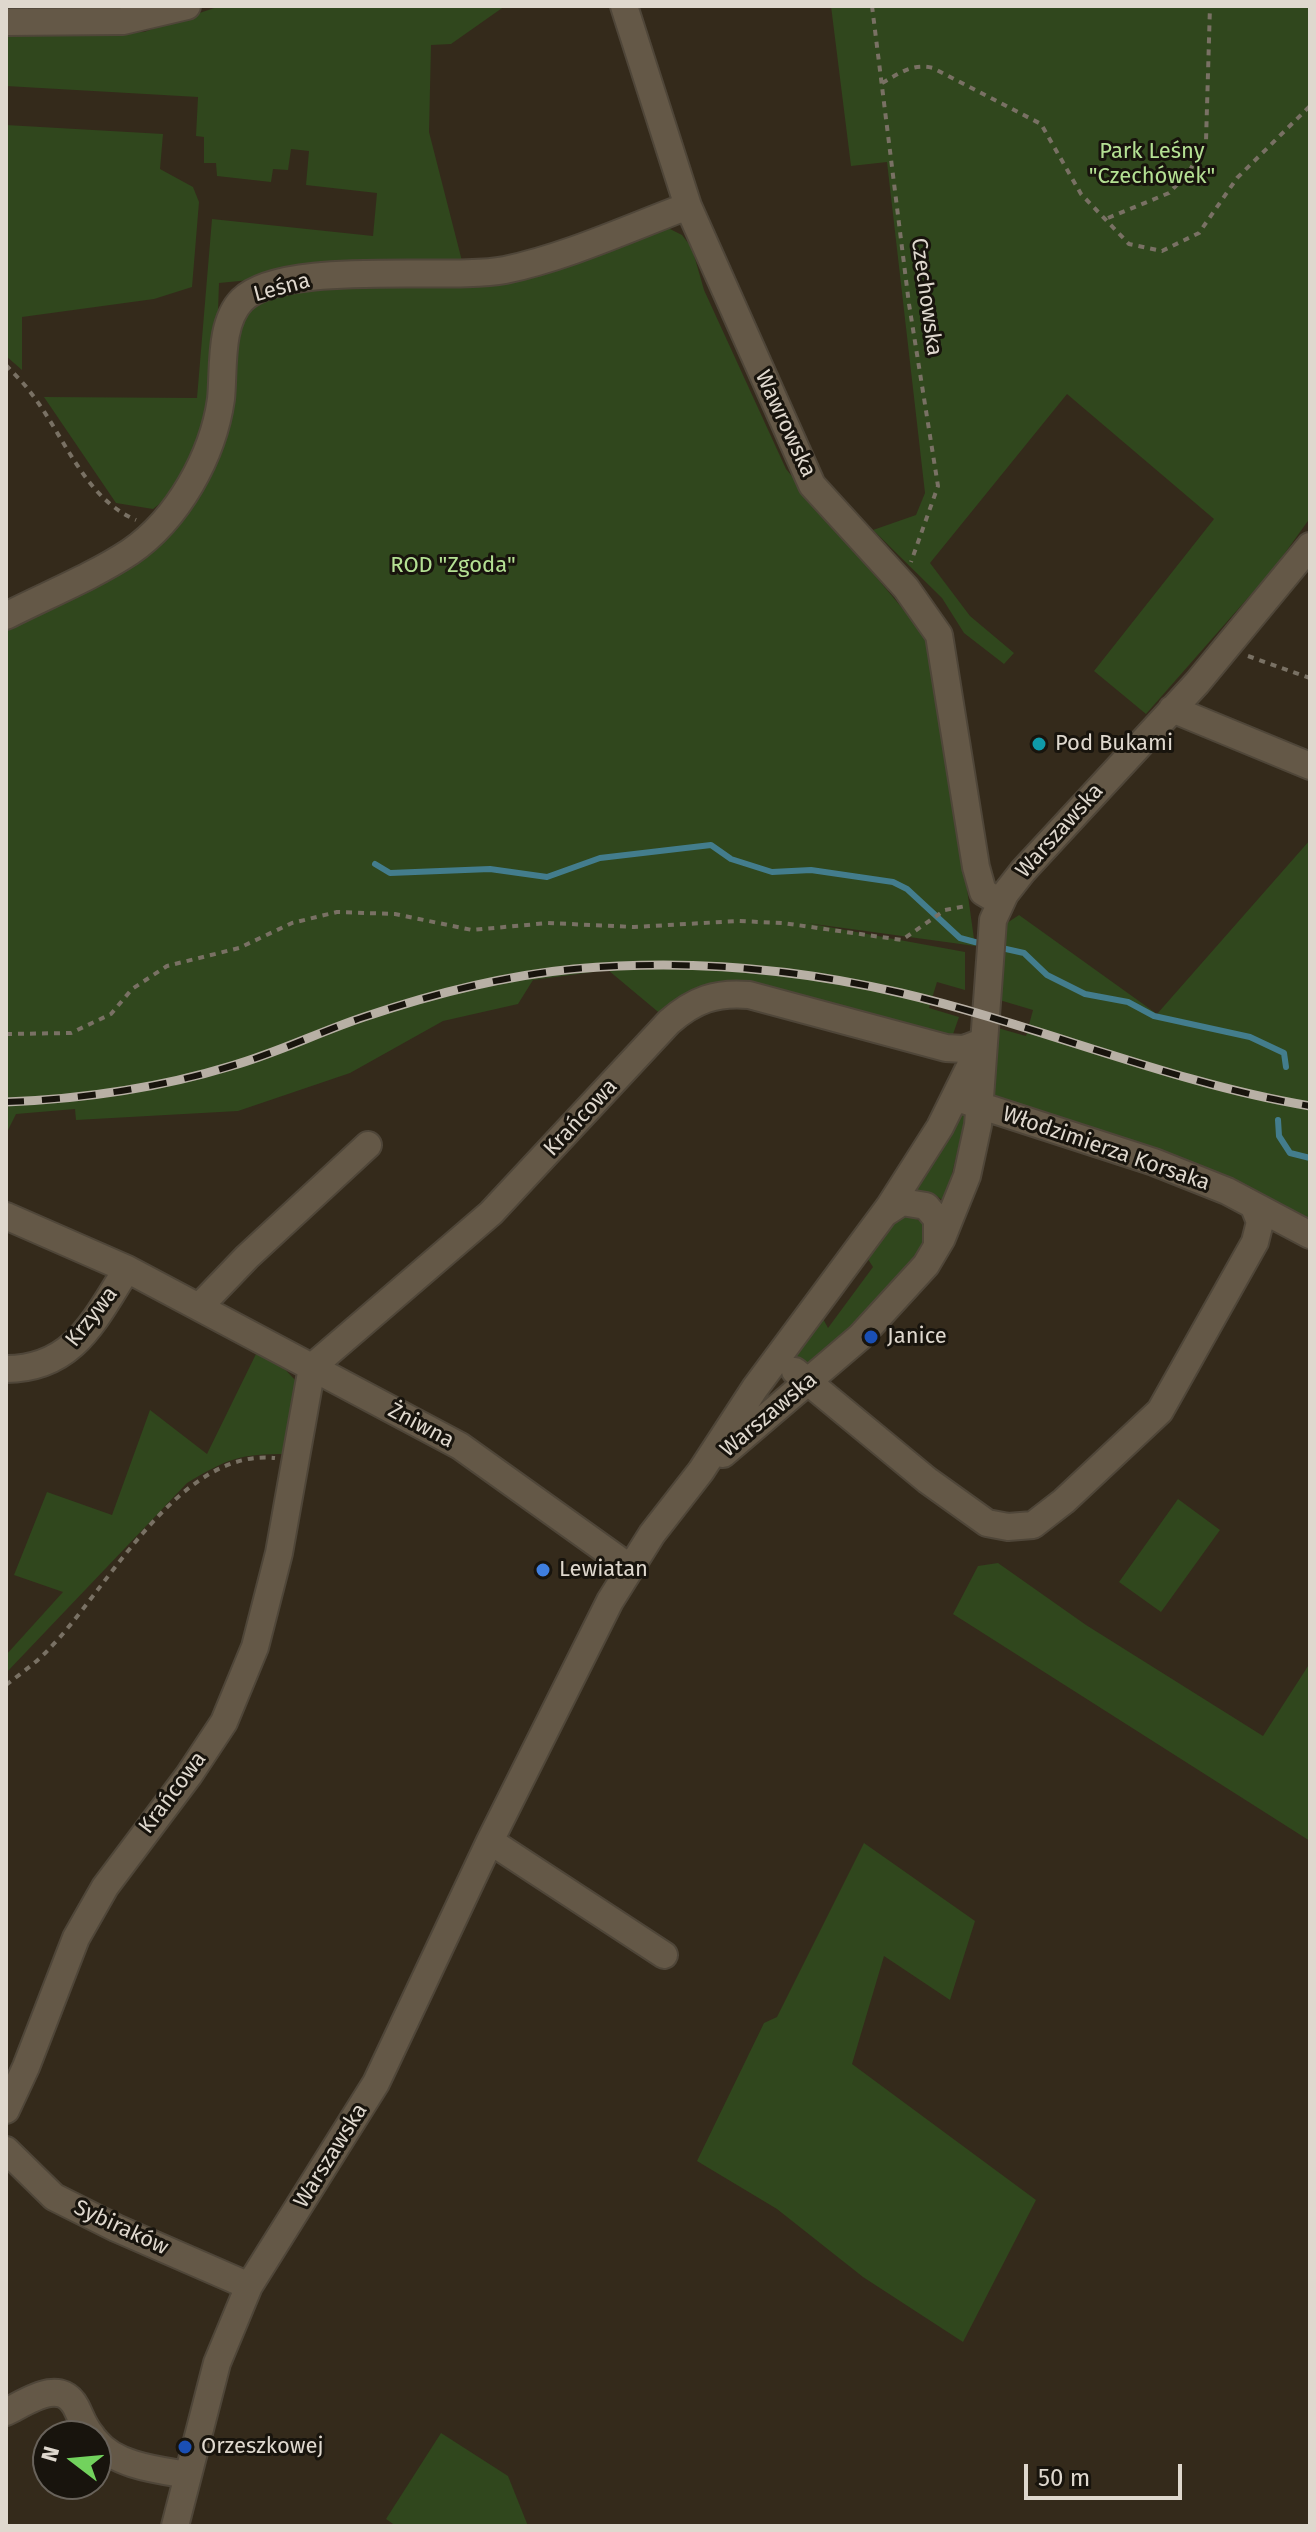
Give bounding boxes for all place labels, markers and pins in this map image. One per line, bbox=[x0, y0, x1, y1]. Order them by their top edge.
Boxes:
place label: Pod Bukami bbox=[1055, 731, 1173, 757]
marker: Pod Bukami bbox=[1030, 735, 1048, 753]
place label: Janice bbox=[887, 1324, 947, 1350]
marker: Janice bbox=[862, 1328, 880, 1346]
place label: Lewiatan bbox=[559, 1557, 648, 1583]
marker: Lewiatan bbox=[534, 1561, 552, 1579]
place label: Orzeszkowej bbox=[201, 2434, 324, 2460]
marker: Orzeszkowej bbox=[176, 2438, 194, 2456]

